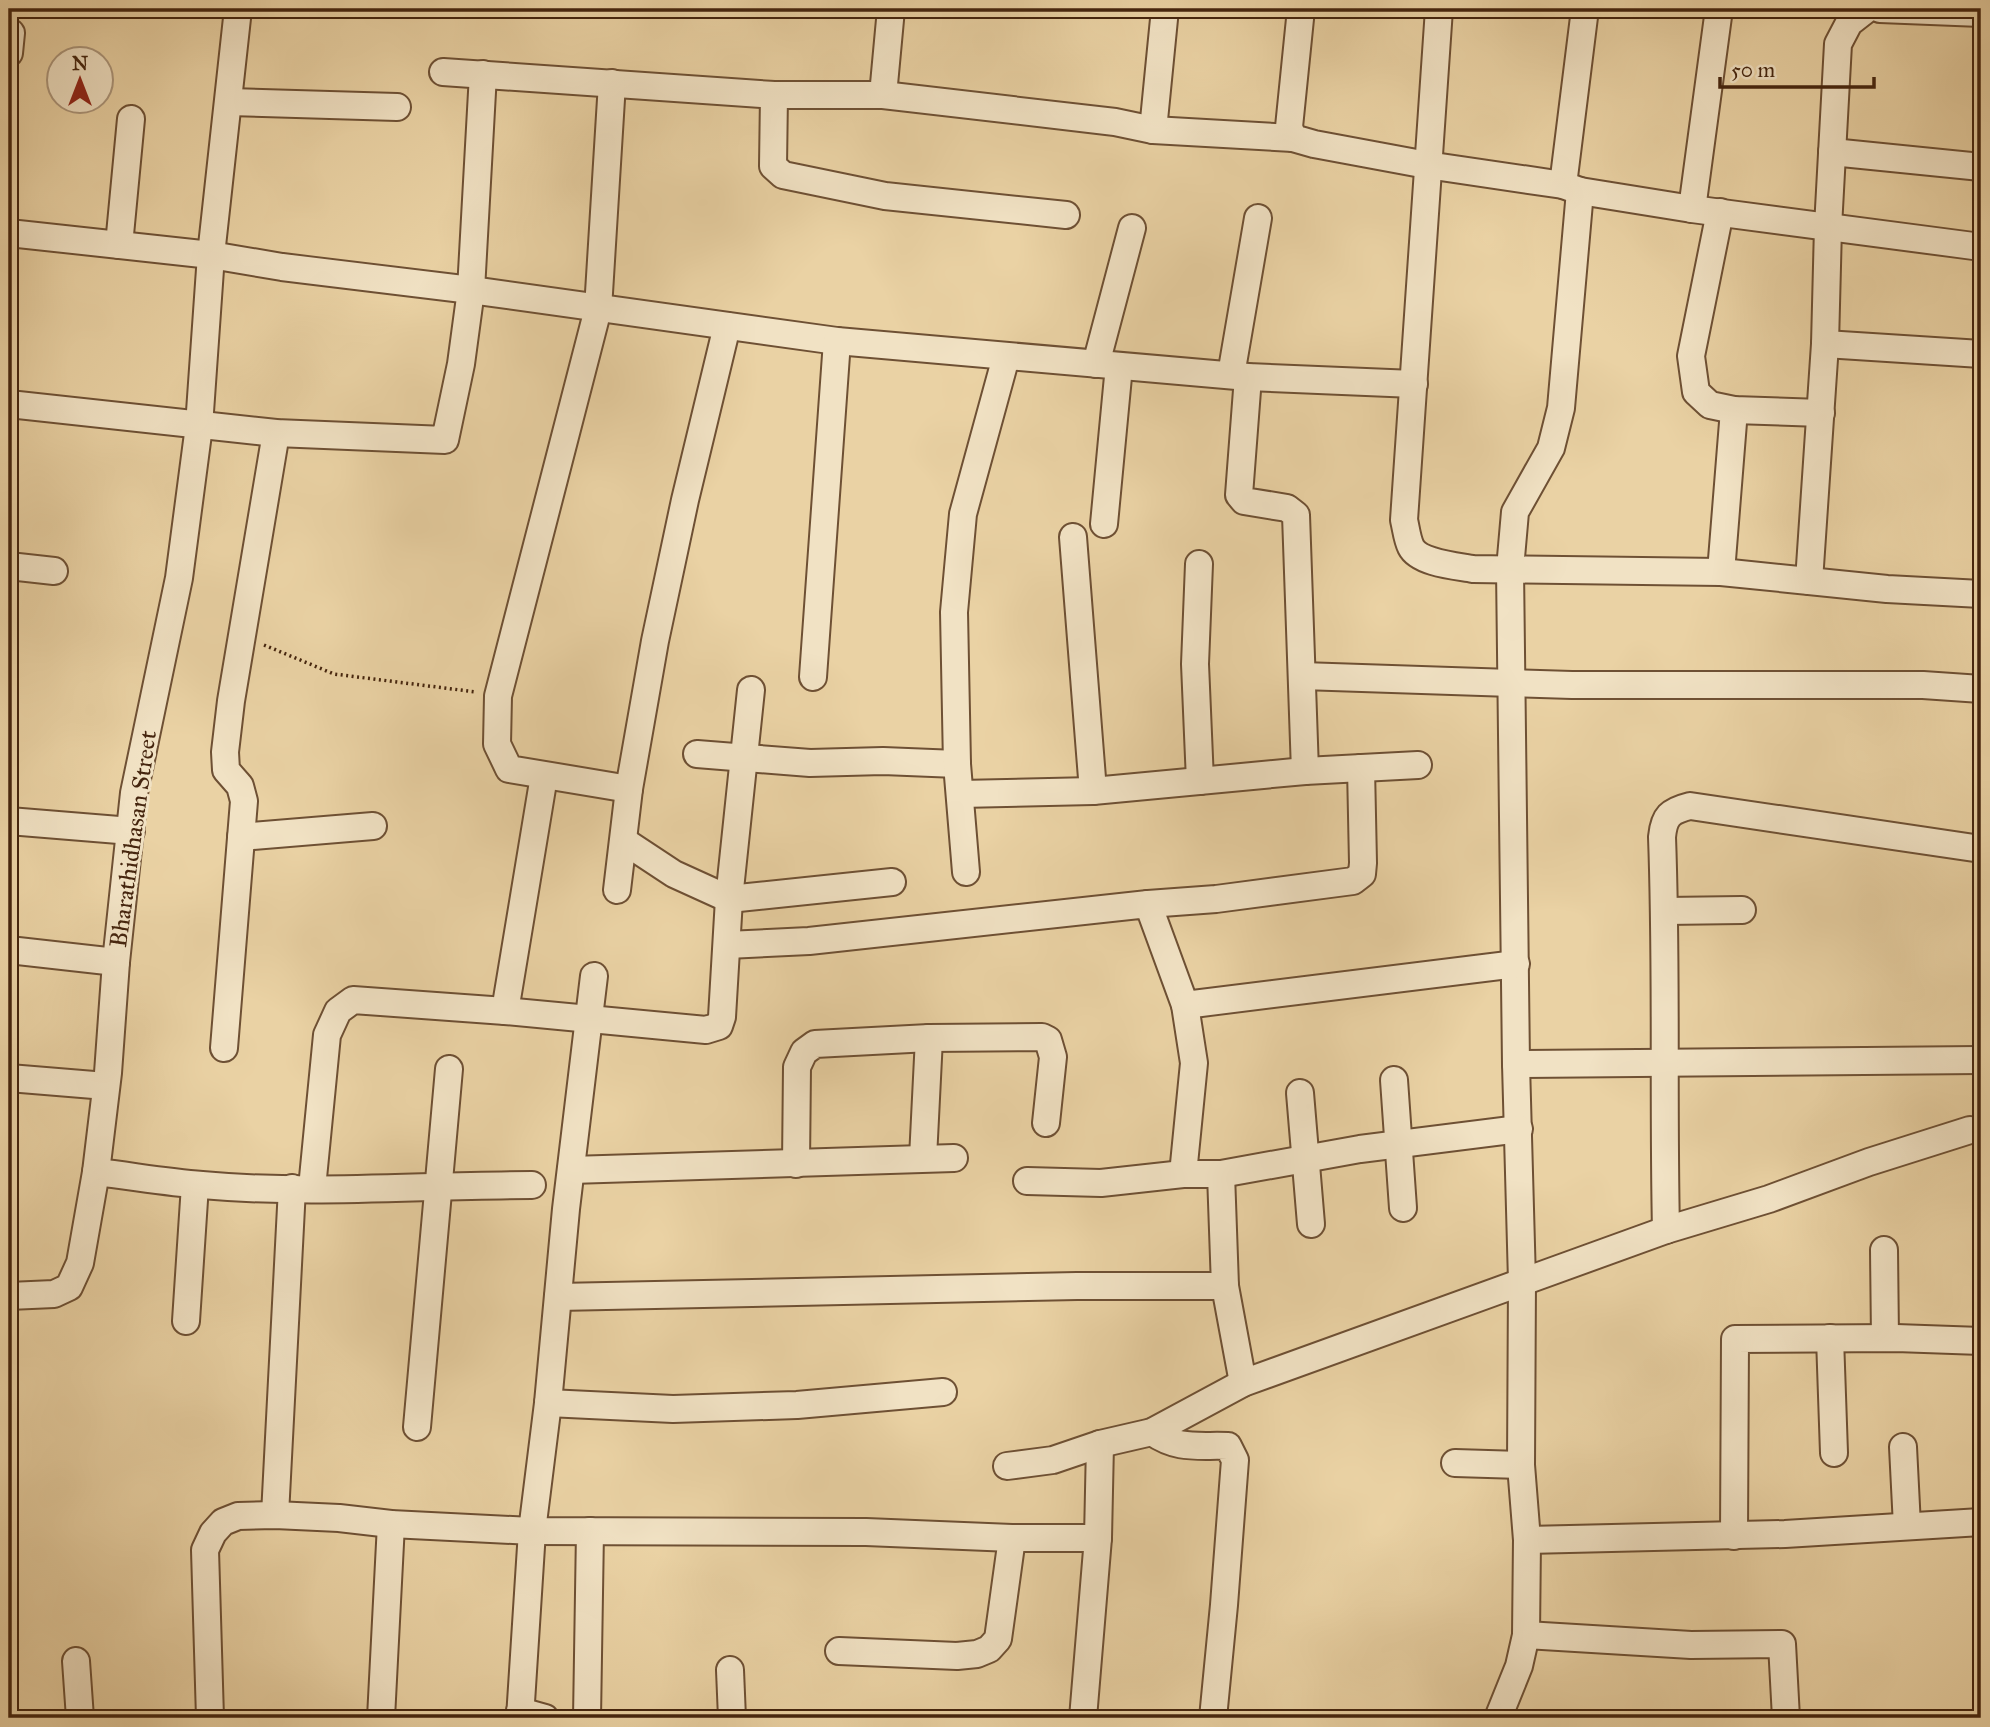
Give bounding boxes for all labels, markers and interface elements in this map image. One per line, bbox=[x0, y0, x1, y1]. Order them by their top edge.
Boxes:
north arrow bbox=[46, 46, 116, 116]
scale bar bbox=[1720, 46, 1874, 90]
text: N bbox=[72, 52, 88, 75]
text: 50 m bbox=[1731, 57, 1776, 83]
street label: Bharathidhasan Street bbox=[103, 728, 163, 950]

